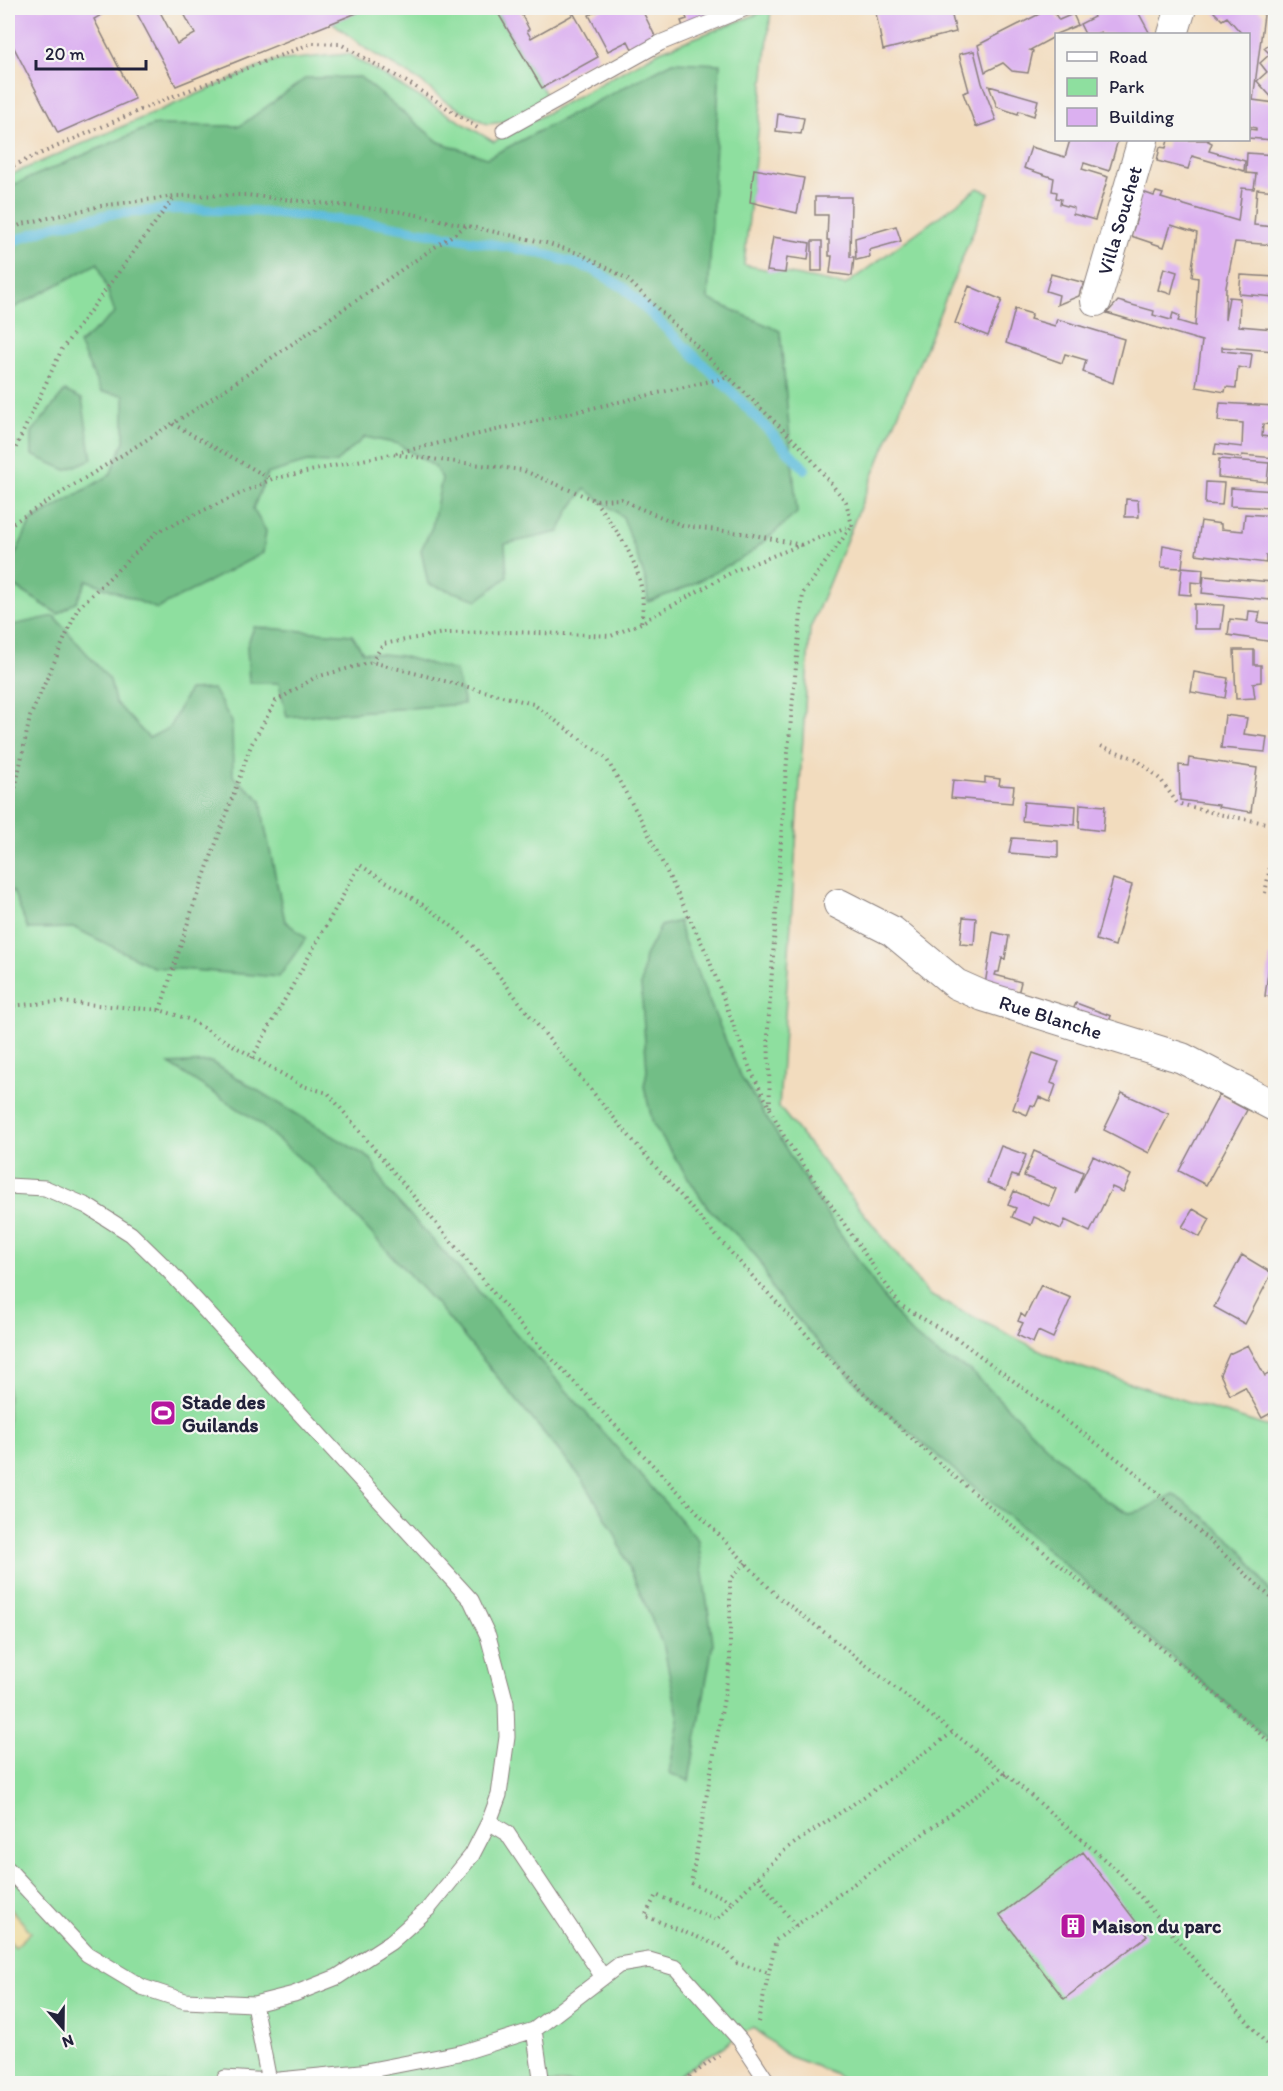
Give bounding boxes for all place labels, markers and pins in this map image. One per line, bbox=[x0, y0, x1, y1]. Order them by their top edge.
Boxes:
place label: Stade des Guilands bbox=[182, 1390, 265, 1437]
sports icon: Stade des Guilands bbox=[148, 1398, 178, 1428]
building icon: Maison du parc bbox=[1058, 1911, 1088, 1941]
place label: Maison du parc bbox=[1092, 1914, 1222, 1939]

